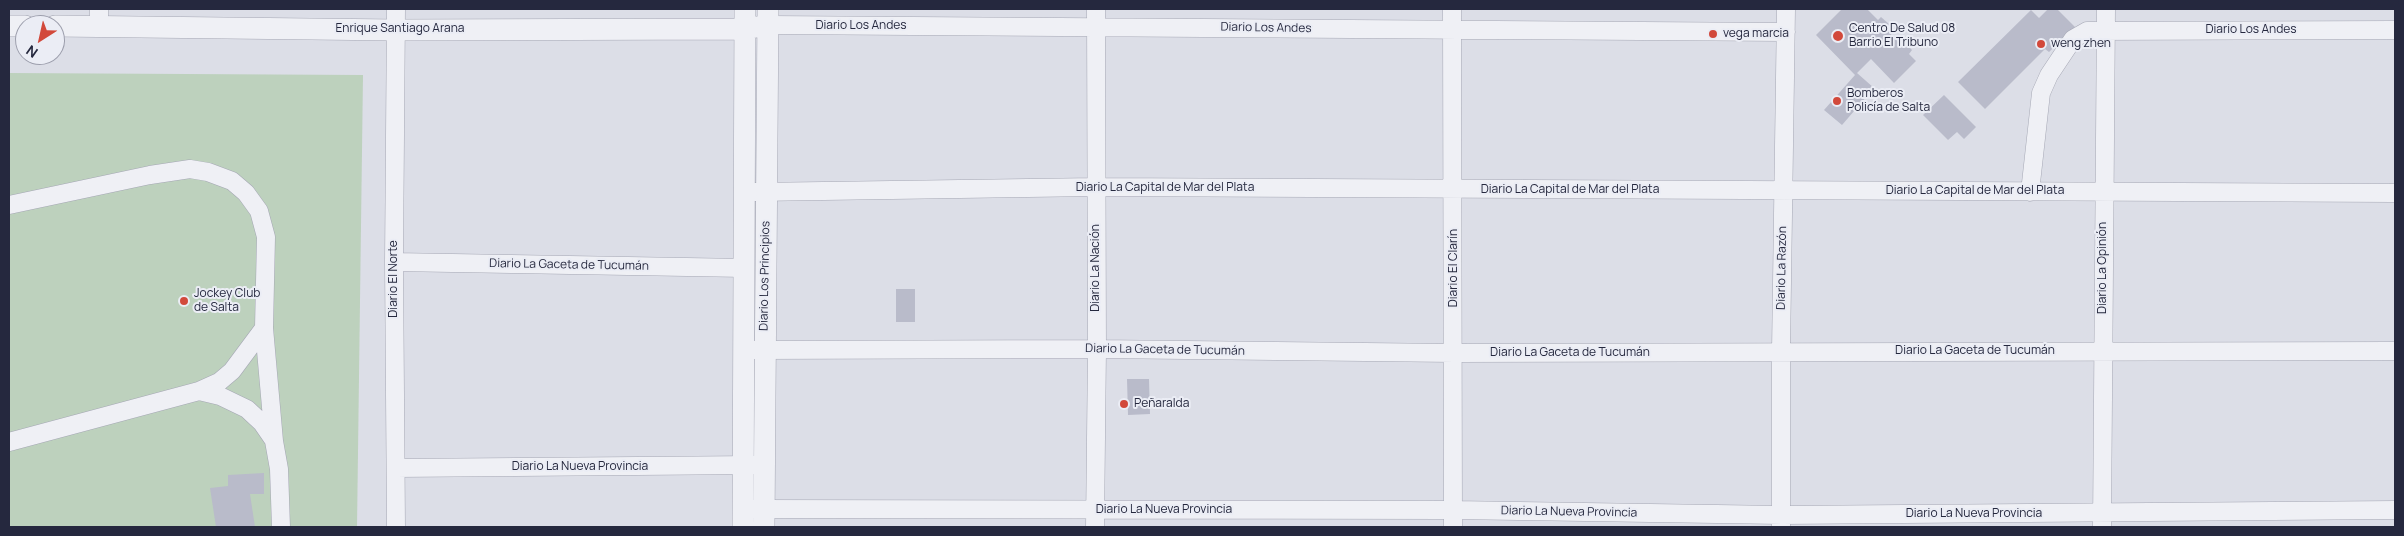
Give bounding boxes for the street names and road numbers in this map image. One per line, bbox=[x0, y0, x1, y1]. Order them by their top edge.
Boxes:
street label: Diario Los Andes bbox=[815, 19, 907, 33]
street label: Diario Los Andes bbox=[1220, 20, 1312, 36]
street label: Enrique Santiago Arana bbox=[336, 22, 464, 36]
street label: Diario Los Andes bbox=[2205, 23, 2297, 37]
street label: Diario La Capital de Mar del Plata bbox=[1076, 181, 1254, 195]
street label: Diario La Capital de Mar del Plata bbox=[1481, 183, 1659, 197]
street label: Diario La Capital de Mar del Plata bbox=[1886, 184, 2064, 198]
street label: Diario Los Principios bbox=[757, 221, 773, 331]
street label: Diario La Opinión bbox=[2096, 222, 2110, 314]
street label: Diario La Nación bbox=[1089, 224, 1103, 312]
street label: Diario La Razón bbox=[1774, 226, 1790, 310]
street label: Diario El Clarín bbox=[1447, 229, 1461, 307]
street label: Diario El Norte bbox=[387, 240, 401, 318]
street label: Diario La Gaceta de Tucumán bbox=[489, 256, 649, 274]
street label: Diario La Gaceta de Tucumán bbox=[1085, 341, 1245, 359]
street label: Diario La Gaceta de Tucumán bbox=[1895, 344, 2055, 358]
street label: Diario La Gaceta de Tucumán bbox=[1490, 346, 1650, 360]
street label: Diario La Nueva Provincia bbox=[512, 460, 648, 474]
street label: Diario La Nueva Provincia bbox=[1096, 503, 1232, 517]
street label: Diario La Nueva Provincia bbox=[1501, 504, 1637, 520]
street label: Diario La Nueva Provincia bbox=[1906, 507, 2042, 521]

